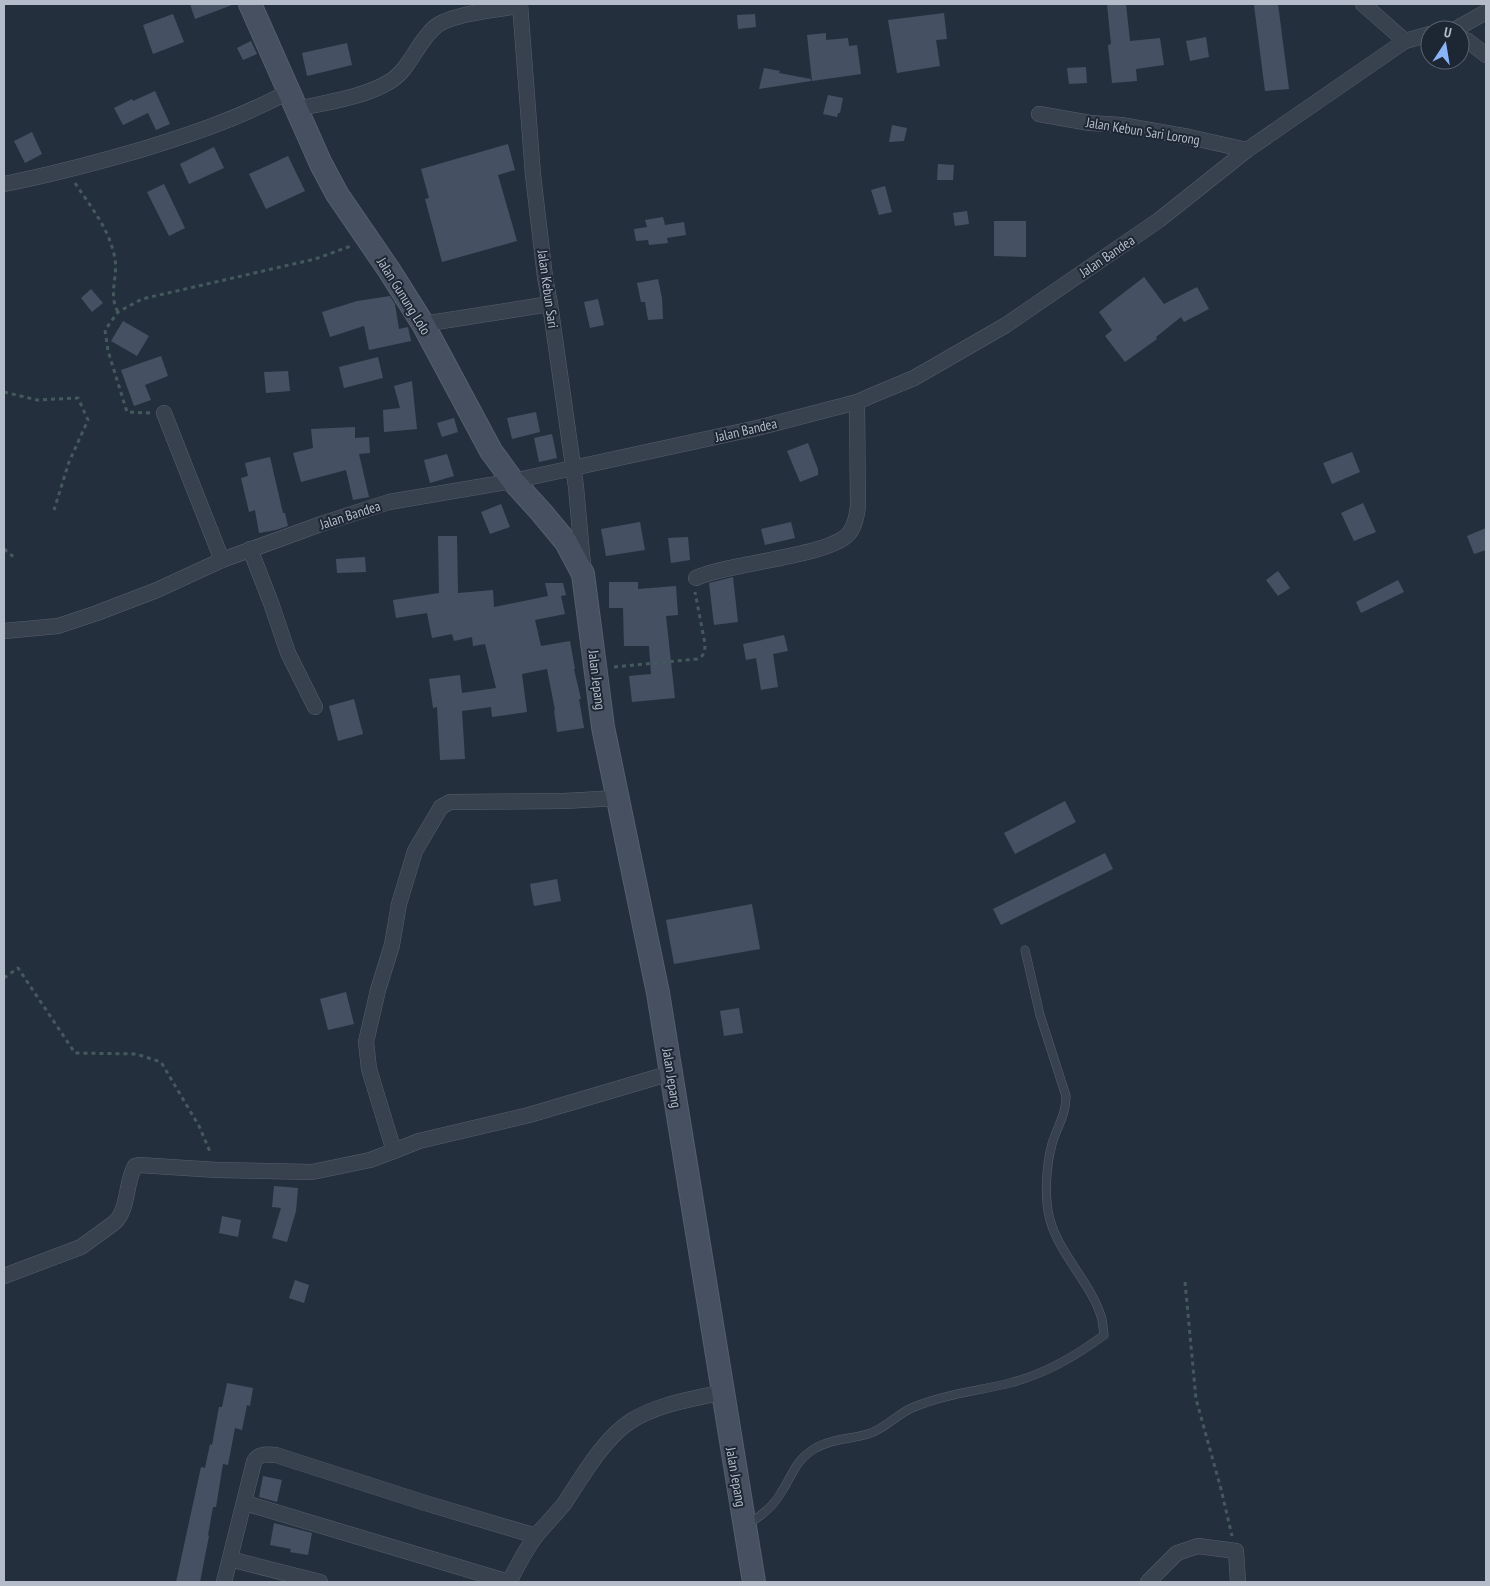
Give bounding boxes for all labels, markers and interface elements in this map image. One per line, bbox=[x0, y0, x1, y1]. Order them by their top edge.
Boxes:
north arrow bbox=[1420, 20, 1470, 70]
text: U bbox=[1442, 23, 1453, 42]
street label: Jalan Kebun Sari Lorong bbox=[1084, 113, 1201, 149]
street label: Jalan Bandea bbox=[1075, 231, 1138, 282]
street label: Jalan Kebun Sari bbox=[533, 248, 562, 329]
street label: Jalan Gunung Lolo bbox=[373, 253, 435, 338]
street label: Jalan Bandea bbox=[712, 414, 779, 446]
street label: Jalan Bandea bbox=[316, 497, 383, 534]
street label: Jalan Jepang bbox=[584, 648, 610, 711]
street label: Jalan Jepang bbox=[658, 1046, 686, 1109]
street label: Jalan Jepang bbox=[722, 1445, 750, 1508]

